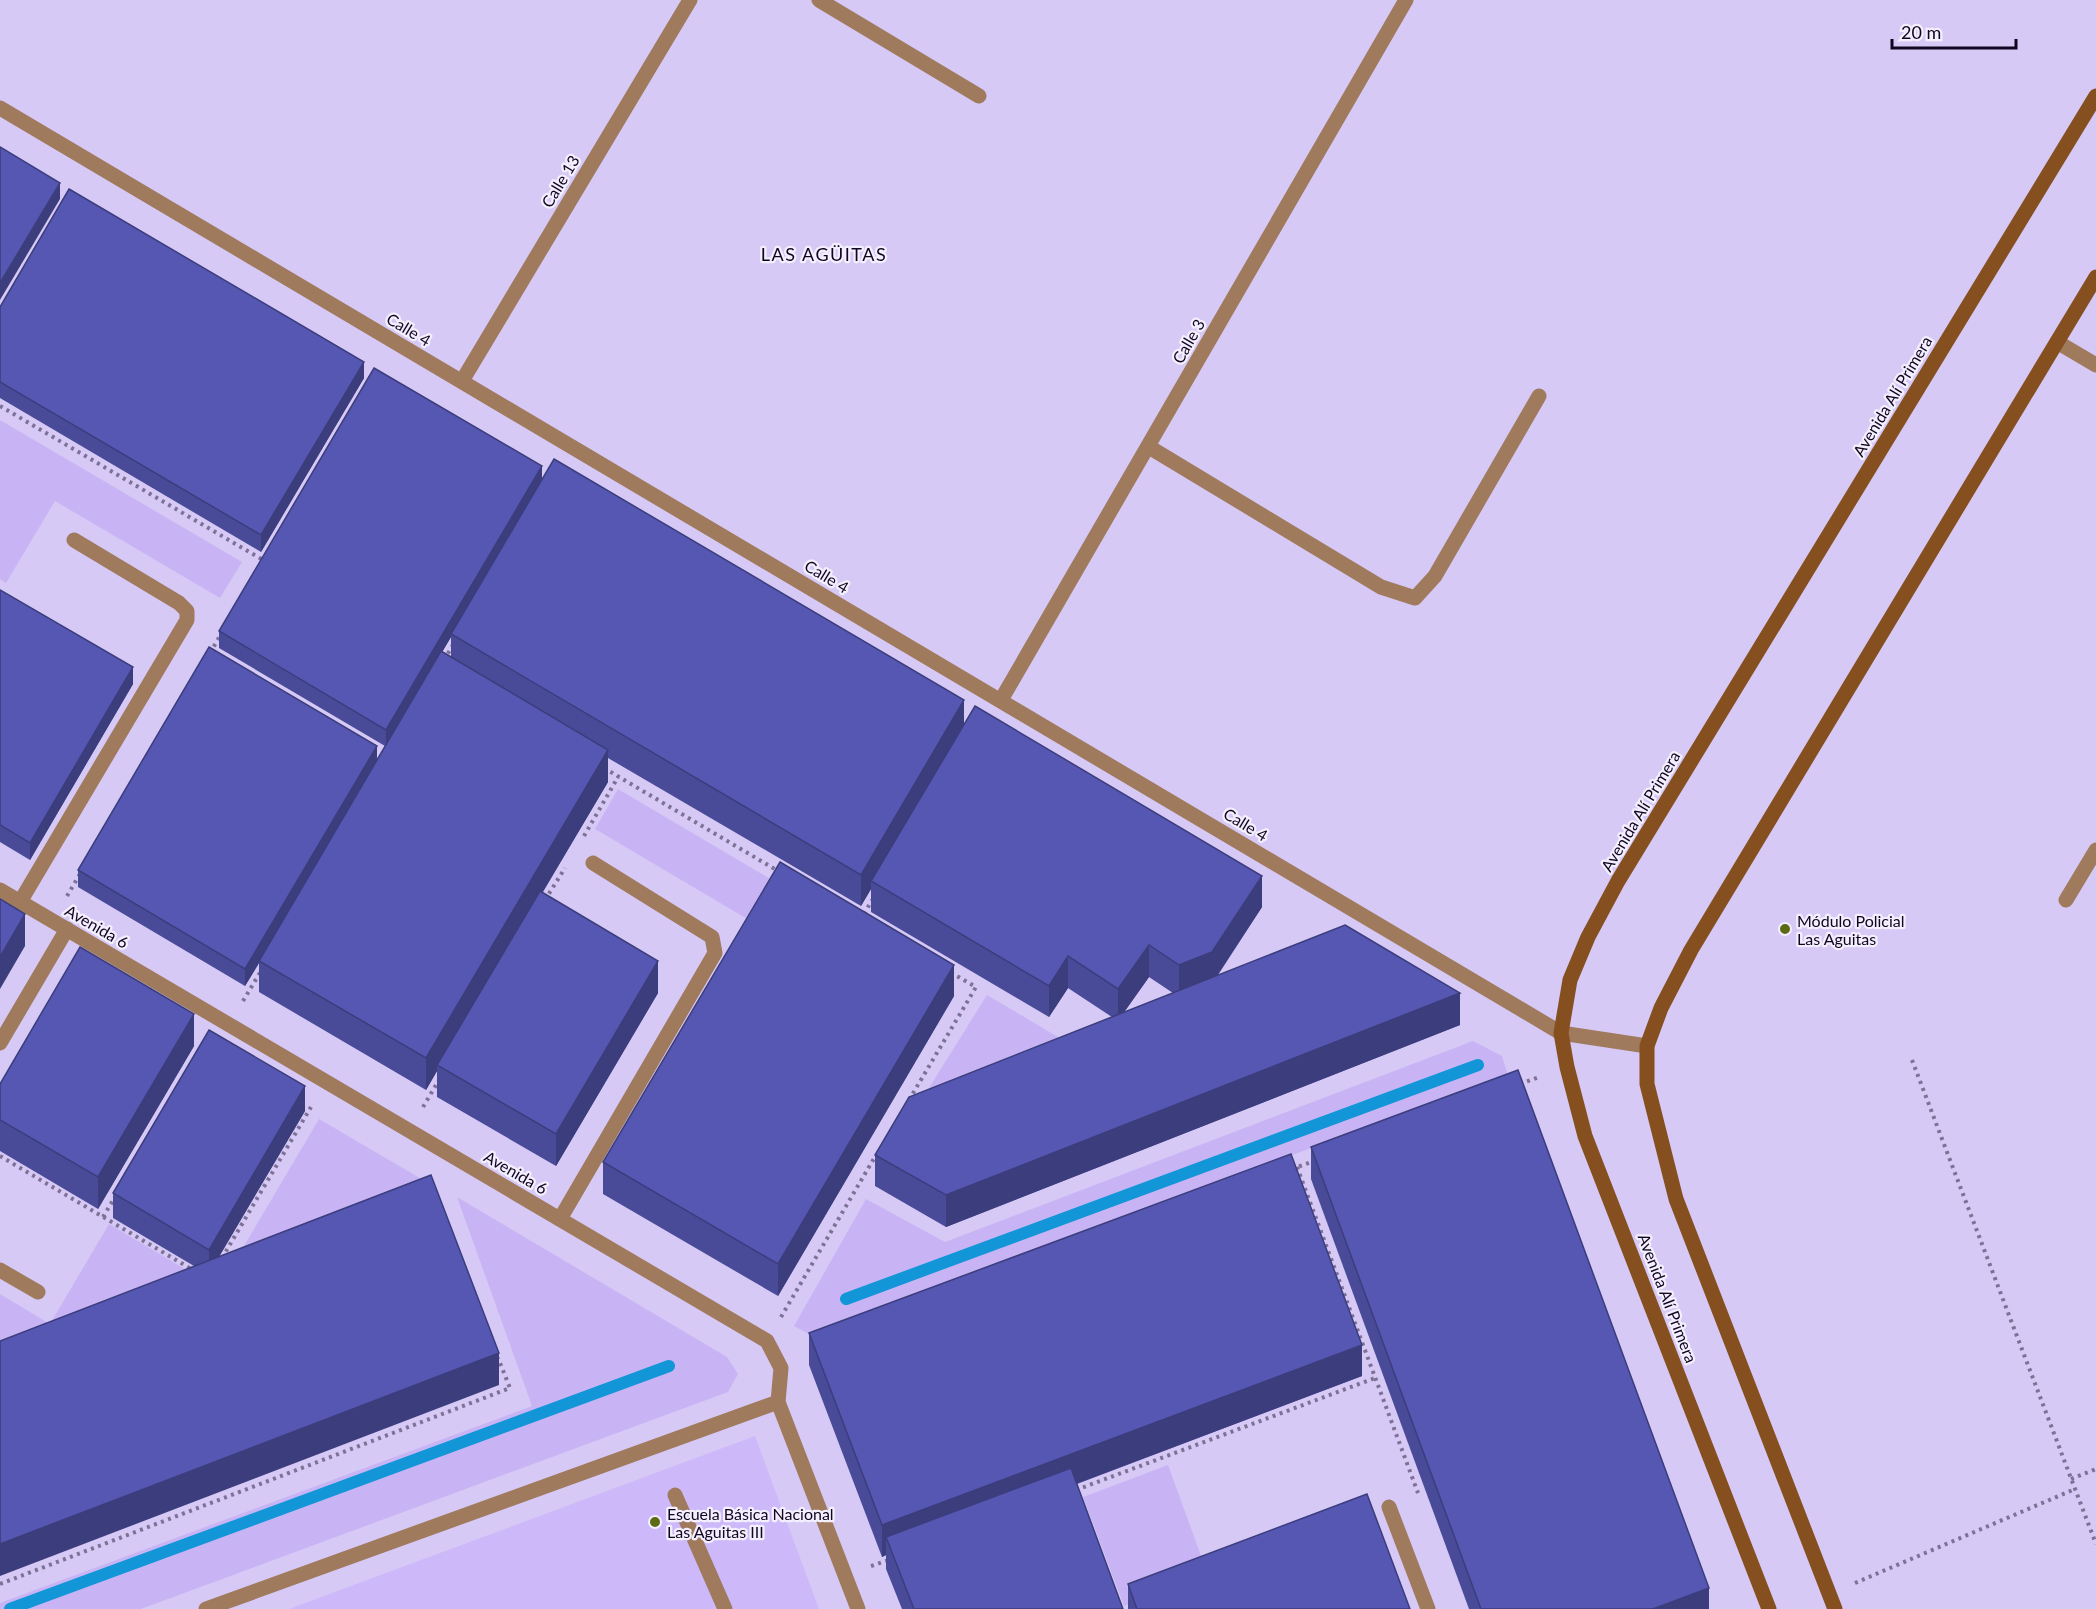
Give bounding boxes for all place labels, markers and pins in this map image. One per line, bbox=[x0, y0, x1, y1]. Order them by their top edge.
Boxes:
place label: Módulo Policial Las Aguitas bbox=[1797, 911, 1905, 948]
marker: Módulo Policial Las Aguitas bbox=[1778, 922, 1792, 936]
place label: Escuela Básica Nacional Las Aguitas III bbox=[667, 1504, 834, 1541]
marker: Escuela Básica Nacional Las Aguitas III bbox=[648, 1515, 662, 1529]

